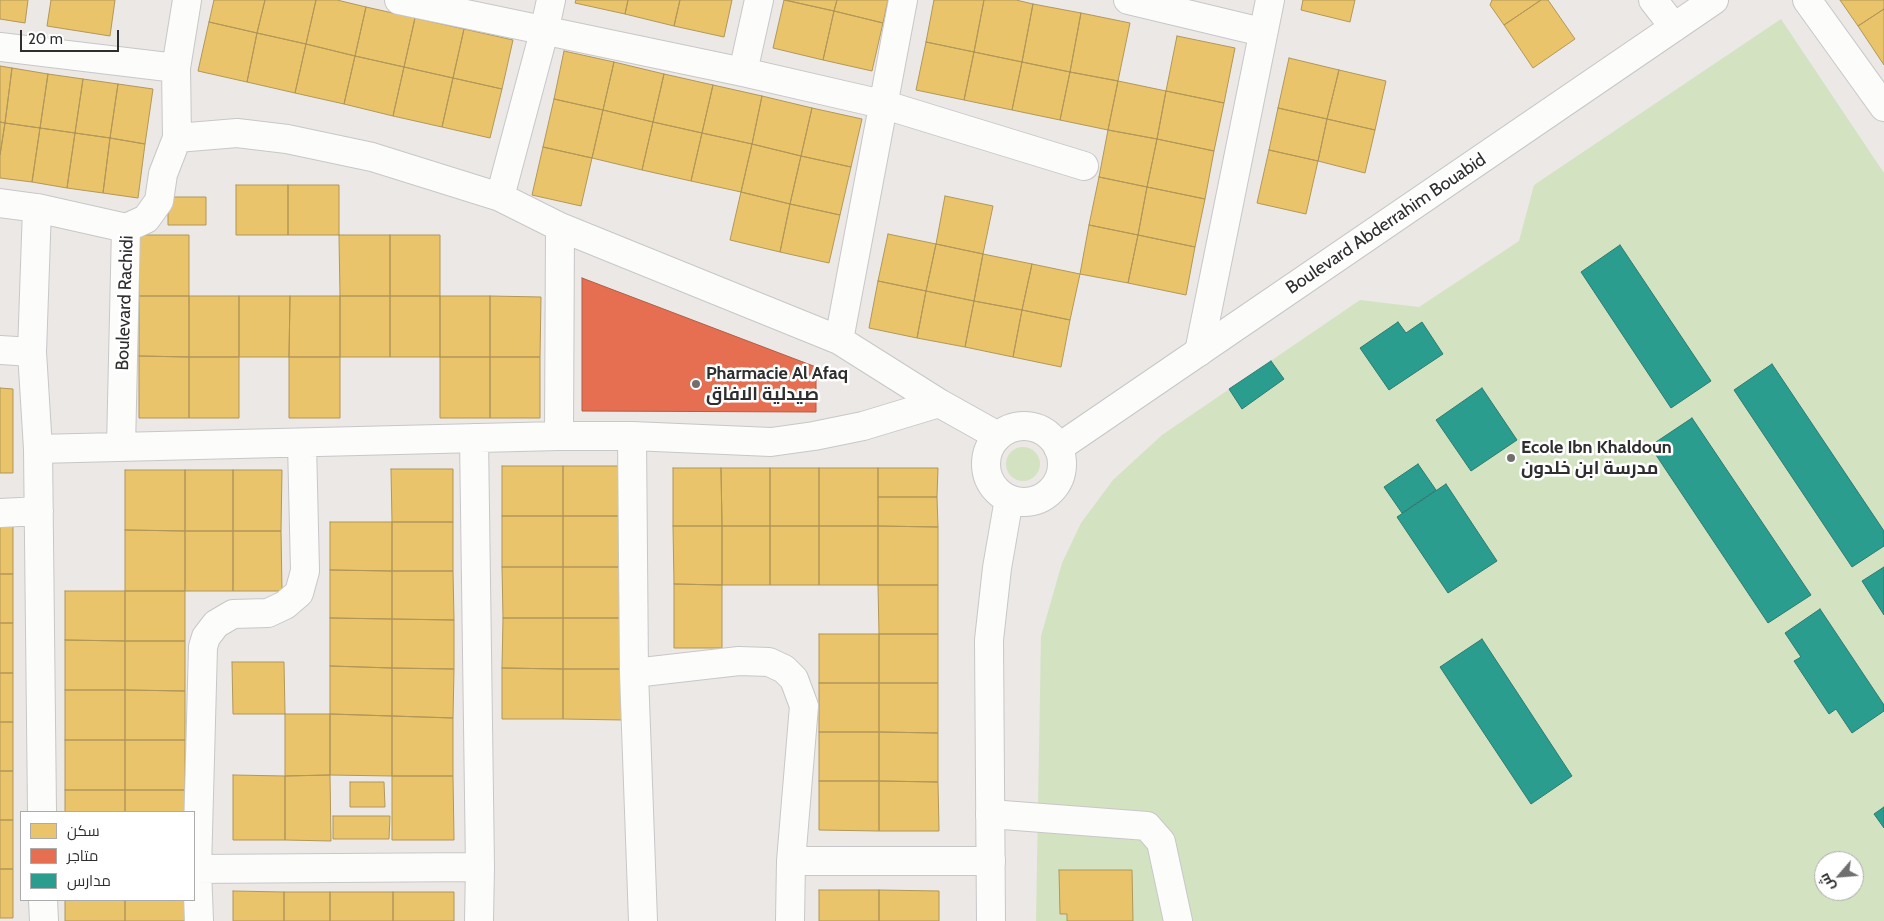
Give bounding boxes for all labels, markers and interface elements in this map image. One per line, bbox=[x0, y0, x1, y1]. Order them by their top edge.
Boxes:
scale bar bbox=[22, 20, 121, 52]
text: 20 m bbox=[28, 30, 63, 48]
street label: Boulevard Abderrahim Bouabid bbox=[1282, 149, 1490, 299]
street label: Boulevard Rachidi bbox=[112, 235, 138, 371]
place label: Pharmacie Al Afaq صيدلية الافاق bbox=[706, 363, 848, 406]
marker: Pharmacie Al Afaq صيدلية الافاق bbox=[690, 378, 702, 390]
place label: Ecole Ibn Khaldoun مدرسة ابن خلدون bbox=[1521, 437, 1672, 479]
marker: Ecole Ibn Khaldoun مدرسة ابن خلدون bbox=[1505, 452, 1517, 464]
legend bbox=[20, 811, 195, 901]
text: سكن bbox=[67, 822, 100, 840]
text: متاجر bbox=[67, 847, 98, 865]
north arrow bbox=[1814, 851, 1864, 901]
text: ش bbox=[1814, 870, 1839, 894]
text: مدارس bbox=[67, 872, 111, 890]

